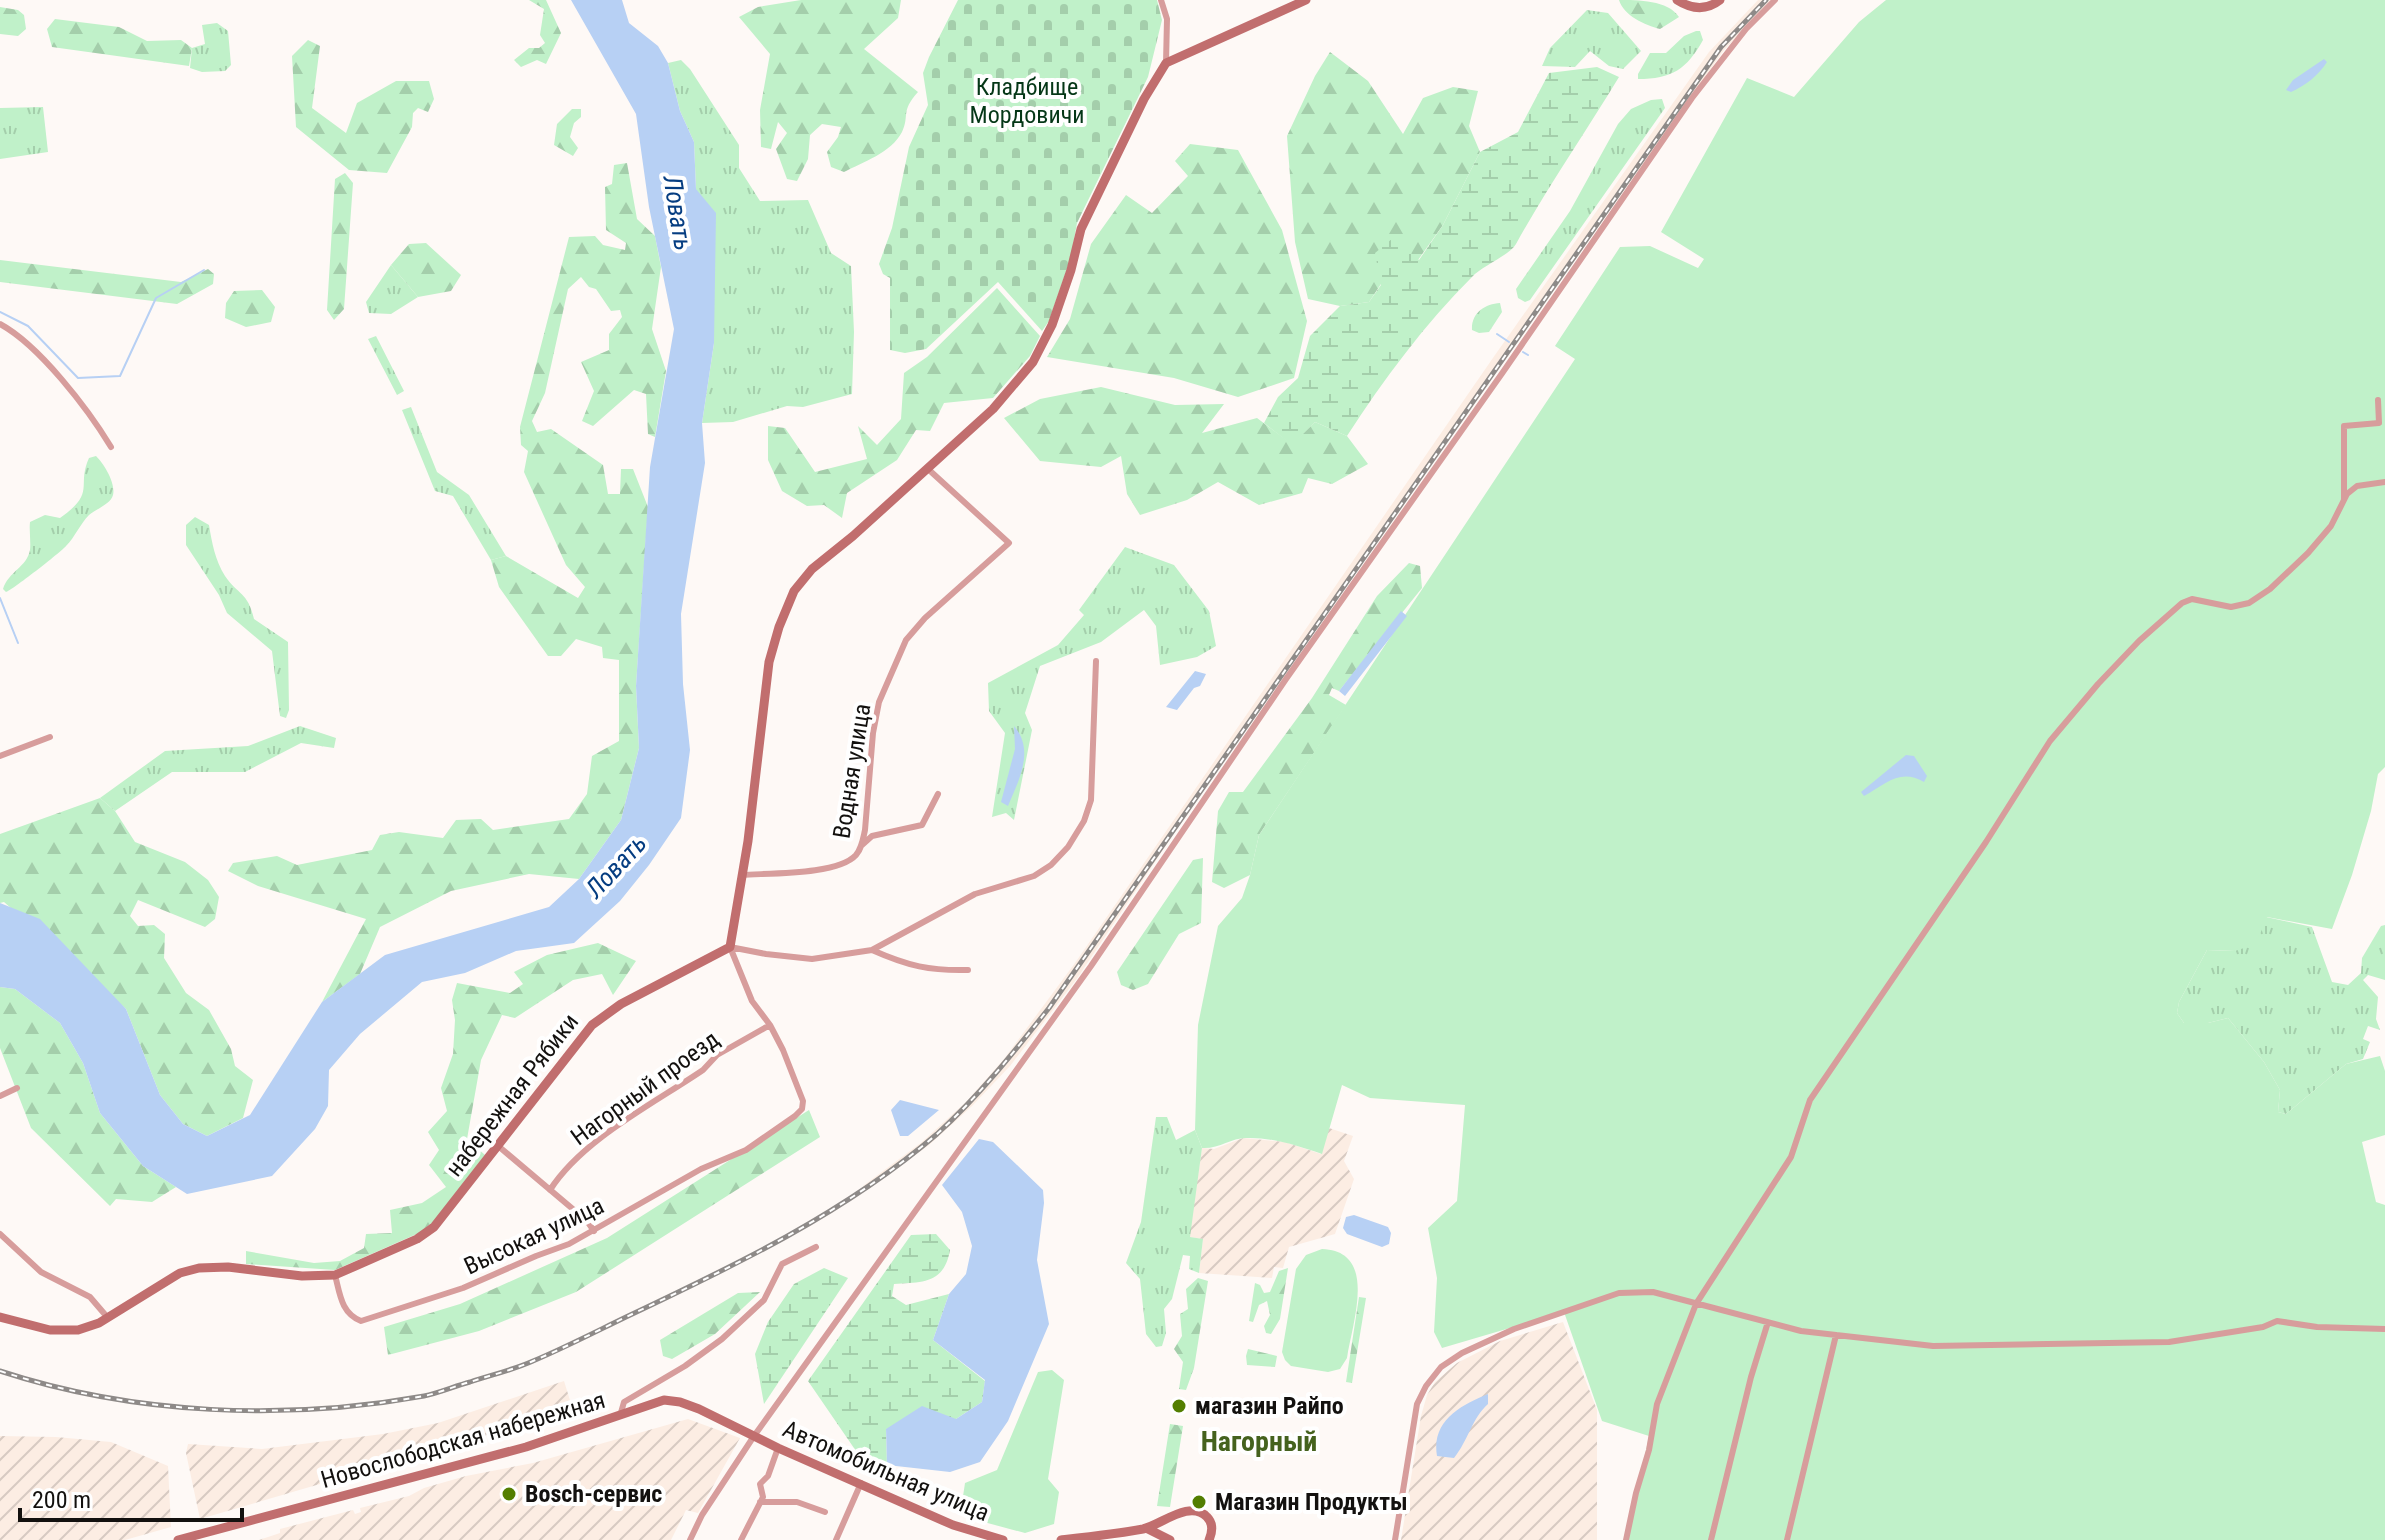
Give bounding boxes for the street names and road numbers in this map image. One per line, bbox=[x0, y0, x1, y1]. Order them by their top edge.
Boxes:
street label: Водная улица bbox=[828, 702, 876, 840]
street label: набережная Рябики bbox=[440, 1008, 584, 1182]
street label: Нагорный проезд bbox=[566, 1025, 725, 1151]
street label: Высокая улица bbox=[460, 1191, 608, 1281]
street label: Новослободская набережная bbox=[318, 1386, 608, 1494]
street label: Автомобильная улица bbox=[779, 1415, 993, 1527]

